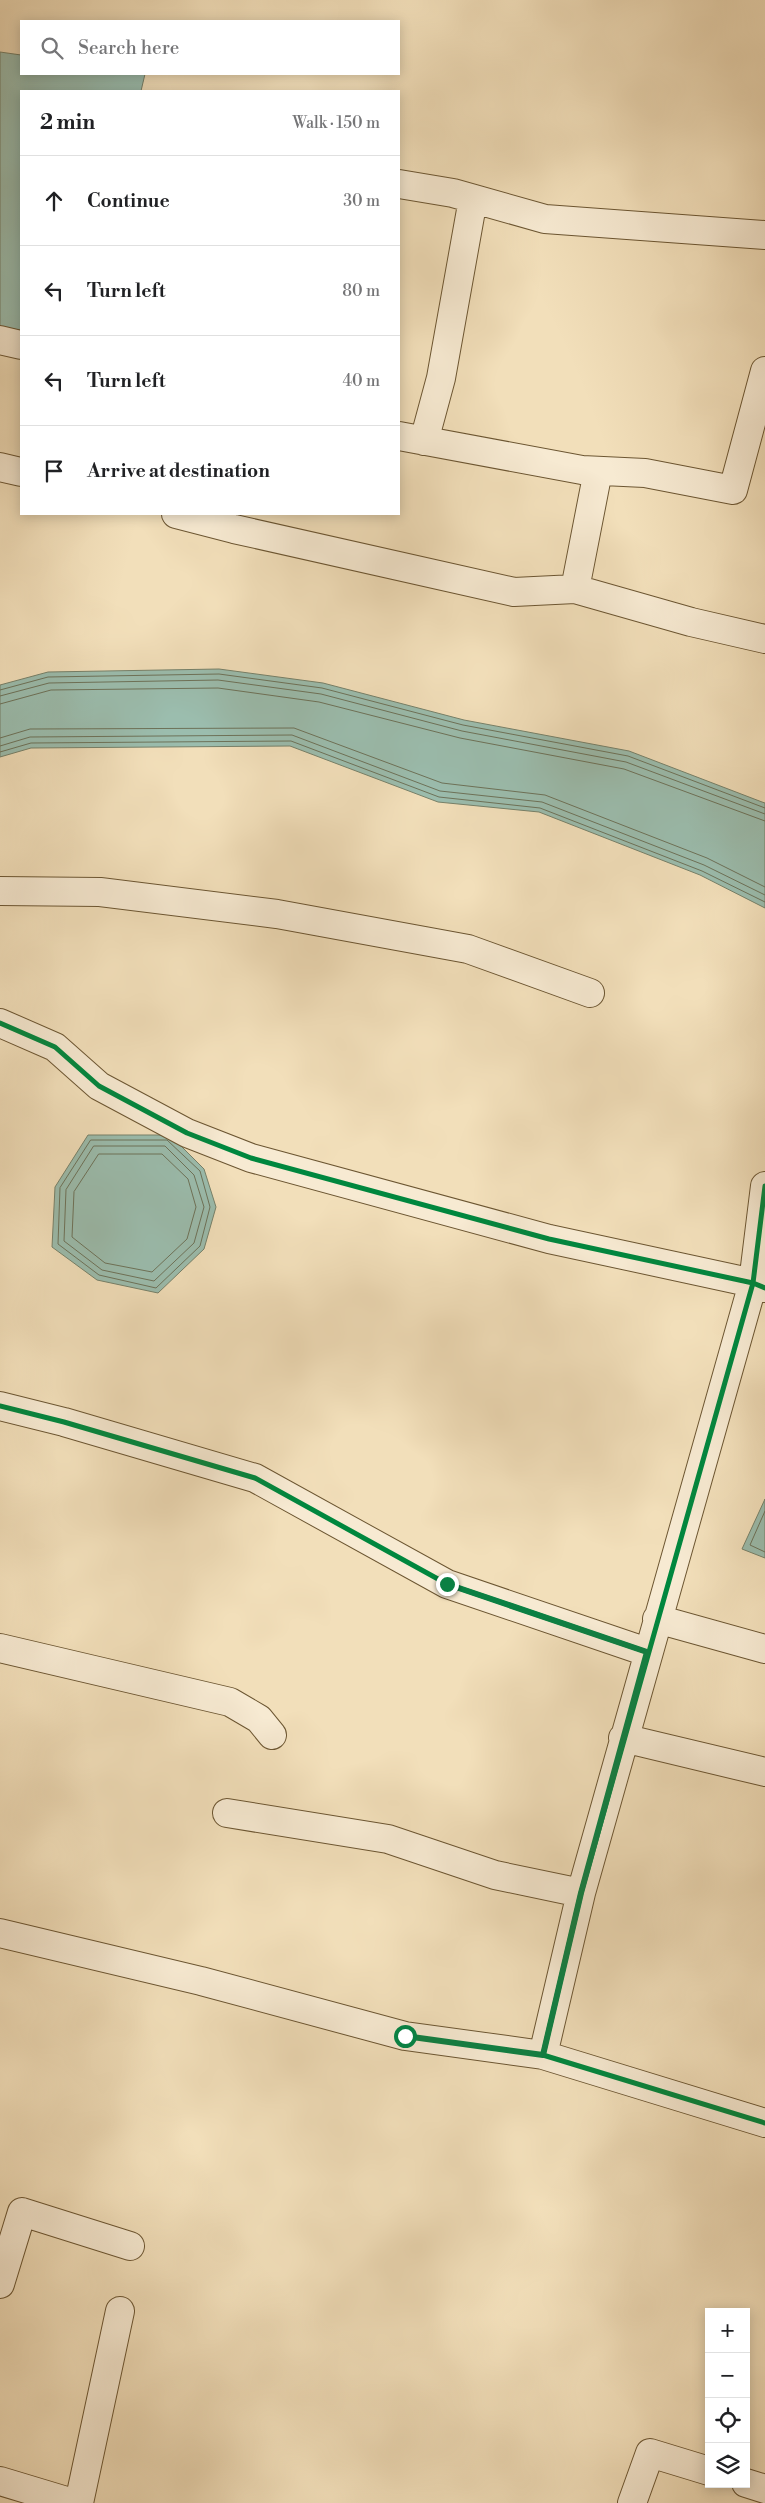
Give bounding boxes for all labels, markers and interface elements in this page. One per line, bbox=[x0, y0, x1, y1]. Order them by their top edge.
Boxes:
search box bbox=[20, 20, 400, 75]
icon: search bbox=[38, 34, 66, 62]
text: Search here bbox=[78, 36, 179, 60]
text: 2 min bbox=[40, 110, 95, 136]
text: Walk · 150 m bbox=[292, 113, 380, 133]
icon: ahead bbox=[40, 187, 68, 215]
text: Continue bbox=[87, 189, 170, 213]
text: 30 m bbox=[343, 191, 380, 211]
icon: left bbox=[40, 277, 68, 305]
text: Turn left bbox=[87, 279, 166, 303]
text: 80 m bbox=[342, 281, 380, 301]
icon: left bbox=[40, 367, 68, 395]
text: Turn left bbox=[87, 369, 166, 393]
text: 40 m bbox=[343, 371, 380, 391]
icon: arrive bbox=[40, 457, 68, 485]
text: Arrive at destination bbox=[87, 459, 270, 483]
route end bbox=[436, 1573, 459, 1596]
route start bbox=[394, 2025, 417, 2048]
map controls bbox=[705, 2308, 750, 2488]
button: + bbox=[705, 2308, 750, 2353]
button: − bbox=[705, 2353, 750, 2398]
button: locate bbox=[705, 2398, 750, 2443]
button: layers bbox=[705, 2443, 750, 2488]

